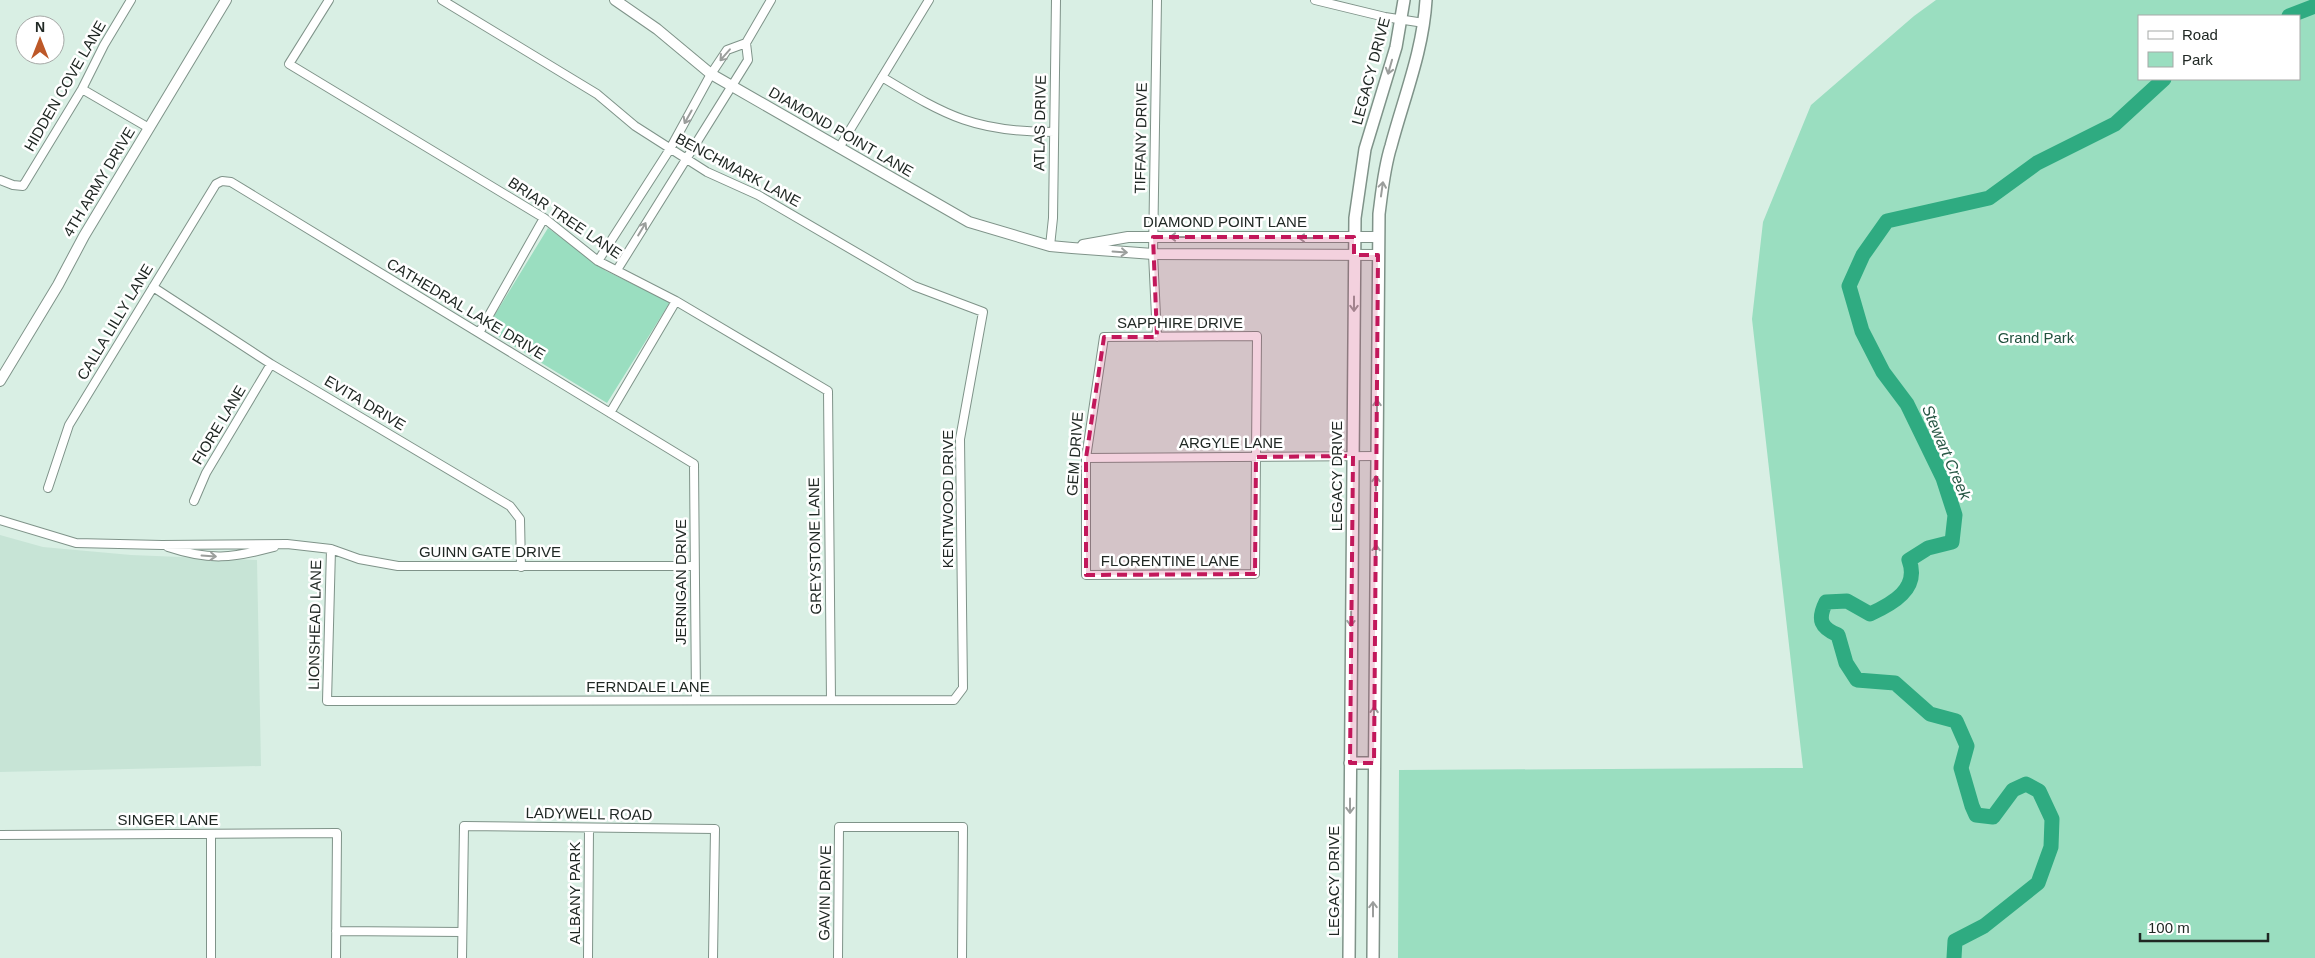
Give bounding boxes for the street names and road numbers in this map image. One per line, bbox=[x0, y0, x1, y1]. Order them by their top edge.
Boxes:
street label: LEGACY DRIVE bbox=[1348, 15, 1393, 126]
street label: HIDDEN COVE LANE bbox=[20, 18, 110, 154]
street label: ATLAS DRIVE bbox=[1030, 75, 1049, 171]
street label: TIFFANY DRIVE bbox=[1131, 82, 1150, 194]
street label: DIAMOND POINT LANE bbox=[766, 83, 916, 180]
street label: 4TH ARMY DRIVE bbox=[59, 124, 138, 240]
street label: BENCHMARK LANE bbox=[673, 129, 804, 210]
street label: BRIAR TREE LANE bbox=[505, 173, 625, 262]
street label: DIAMOND POINT LANE bbox=[1143, 213, 1307, 230]
street label: CATHEDRAL LAKE DRIVE bbox=[384, 254, 549, 363]
street label: CALLA LILLY LANE bbox=[73, 261, 156, 383]
street label: SAPPHIRE DRIVE bbox=[1117, 314, 1243, 331]
street label: EVITA DRIVE bbox=[322, 372, 409, 433]
street label: FIORE LANE bbox=[188, 382, 249, 467]
street label: GEM DRIVE bbox=[1063, 411, 1086, 497]
street label: LEGACY DRIVE bbox=[1328, 421, 1345, 531]
street label: KENTWOOD DRIVE bbox=[939, 430, 956, 568]
street label: ARGYLE LANE bbox=[1179, 434, 1283, 451]
street label: GREYSTONE LANE bbox=[805, 477, 824, 615]
street label: JERNIGAN DRIVE bbox=[672, 519, 689, 645]
street label: GUINN GATE DRIVE bbox=[419, 543, 561, 560]
street label: FLORENTINE LANE bbox=[1101, 552, 1239, 569]
street label: LIONSHEAD LANE bbox=[305, 560, 324, 690]
street label: FERNDALE LANE bbox=[586, 678, 710, 695]
street label: LADYWELL ROAD bbox=[525, 804, 653, 823]
street label: SINGER LANE bbox=[118, 811, 218, 828]
street label: LEGACY DRIVE bbox=[1325, 826, 1342, 936]
street label: ALBANY PARK bbox=[566, 842, 583, 944]
street label: GAVIN DRIVE bbox=[815, 845, 834, 941]

